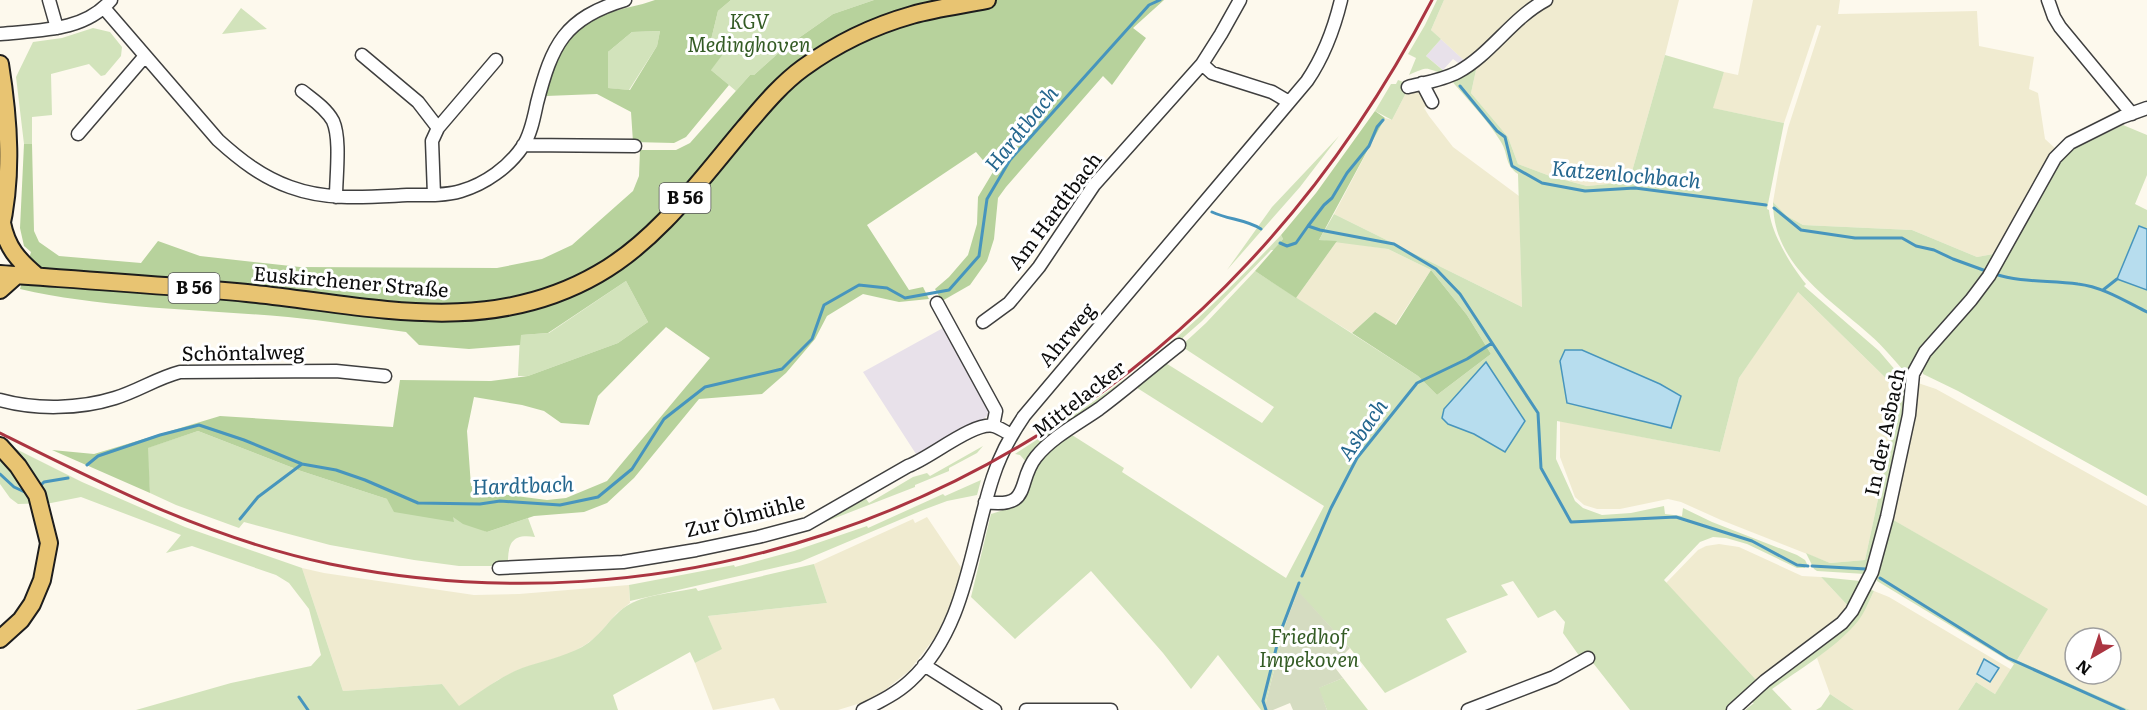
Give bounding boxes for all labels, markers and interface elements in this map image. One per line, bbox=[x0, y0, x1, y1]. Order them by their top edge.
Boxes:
park label: KGV Medinghoven bbox=[687, 5, 811, 58]
water label: Hardtbach bbox=[976, 78, 1065, 177]
street label: Am Hardtbach bbox=[999, 145, 1108, 275]
water label: Katzenlochbach bbox=[1550, 151, 1703, 195]
road number: B 56 bbox=[660, 183, 710, 213]
street label: Euskirchener Straße bbox=[252, 257, 450, 303]
road number: B 56 bbox=[168, 273, 220, 303]
street label: Ahrweg bbox=[1030, 294, 1102, 372]
street label: Schöntalweg bbox=[181, 335, 305, 367]
street label: Mittelacker bbox=[1025, 351, 1131, 443]
street label: In der Asbach bbox=[1855, 365, 1911, 498]
water label: Asbach bbox=[1329, 391, 1394, 466]
water label: Hardtbach bbox=[471, 466, 575, 501]
street label: Zur Ölmühle bbox=[682, 485, 808, 543]
park label: Friedhof Impekoven bbox=[1259, 620, 1359, 673]
north arrow bbox=[2063, 626, 2123, 686]
text: N bbox=[2070, 655, 2096, 682]

